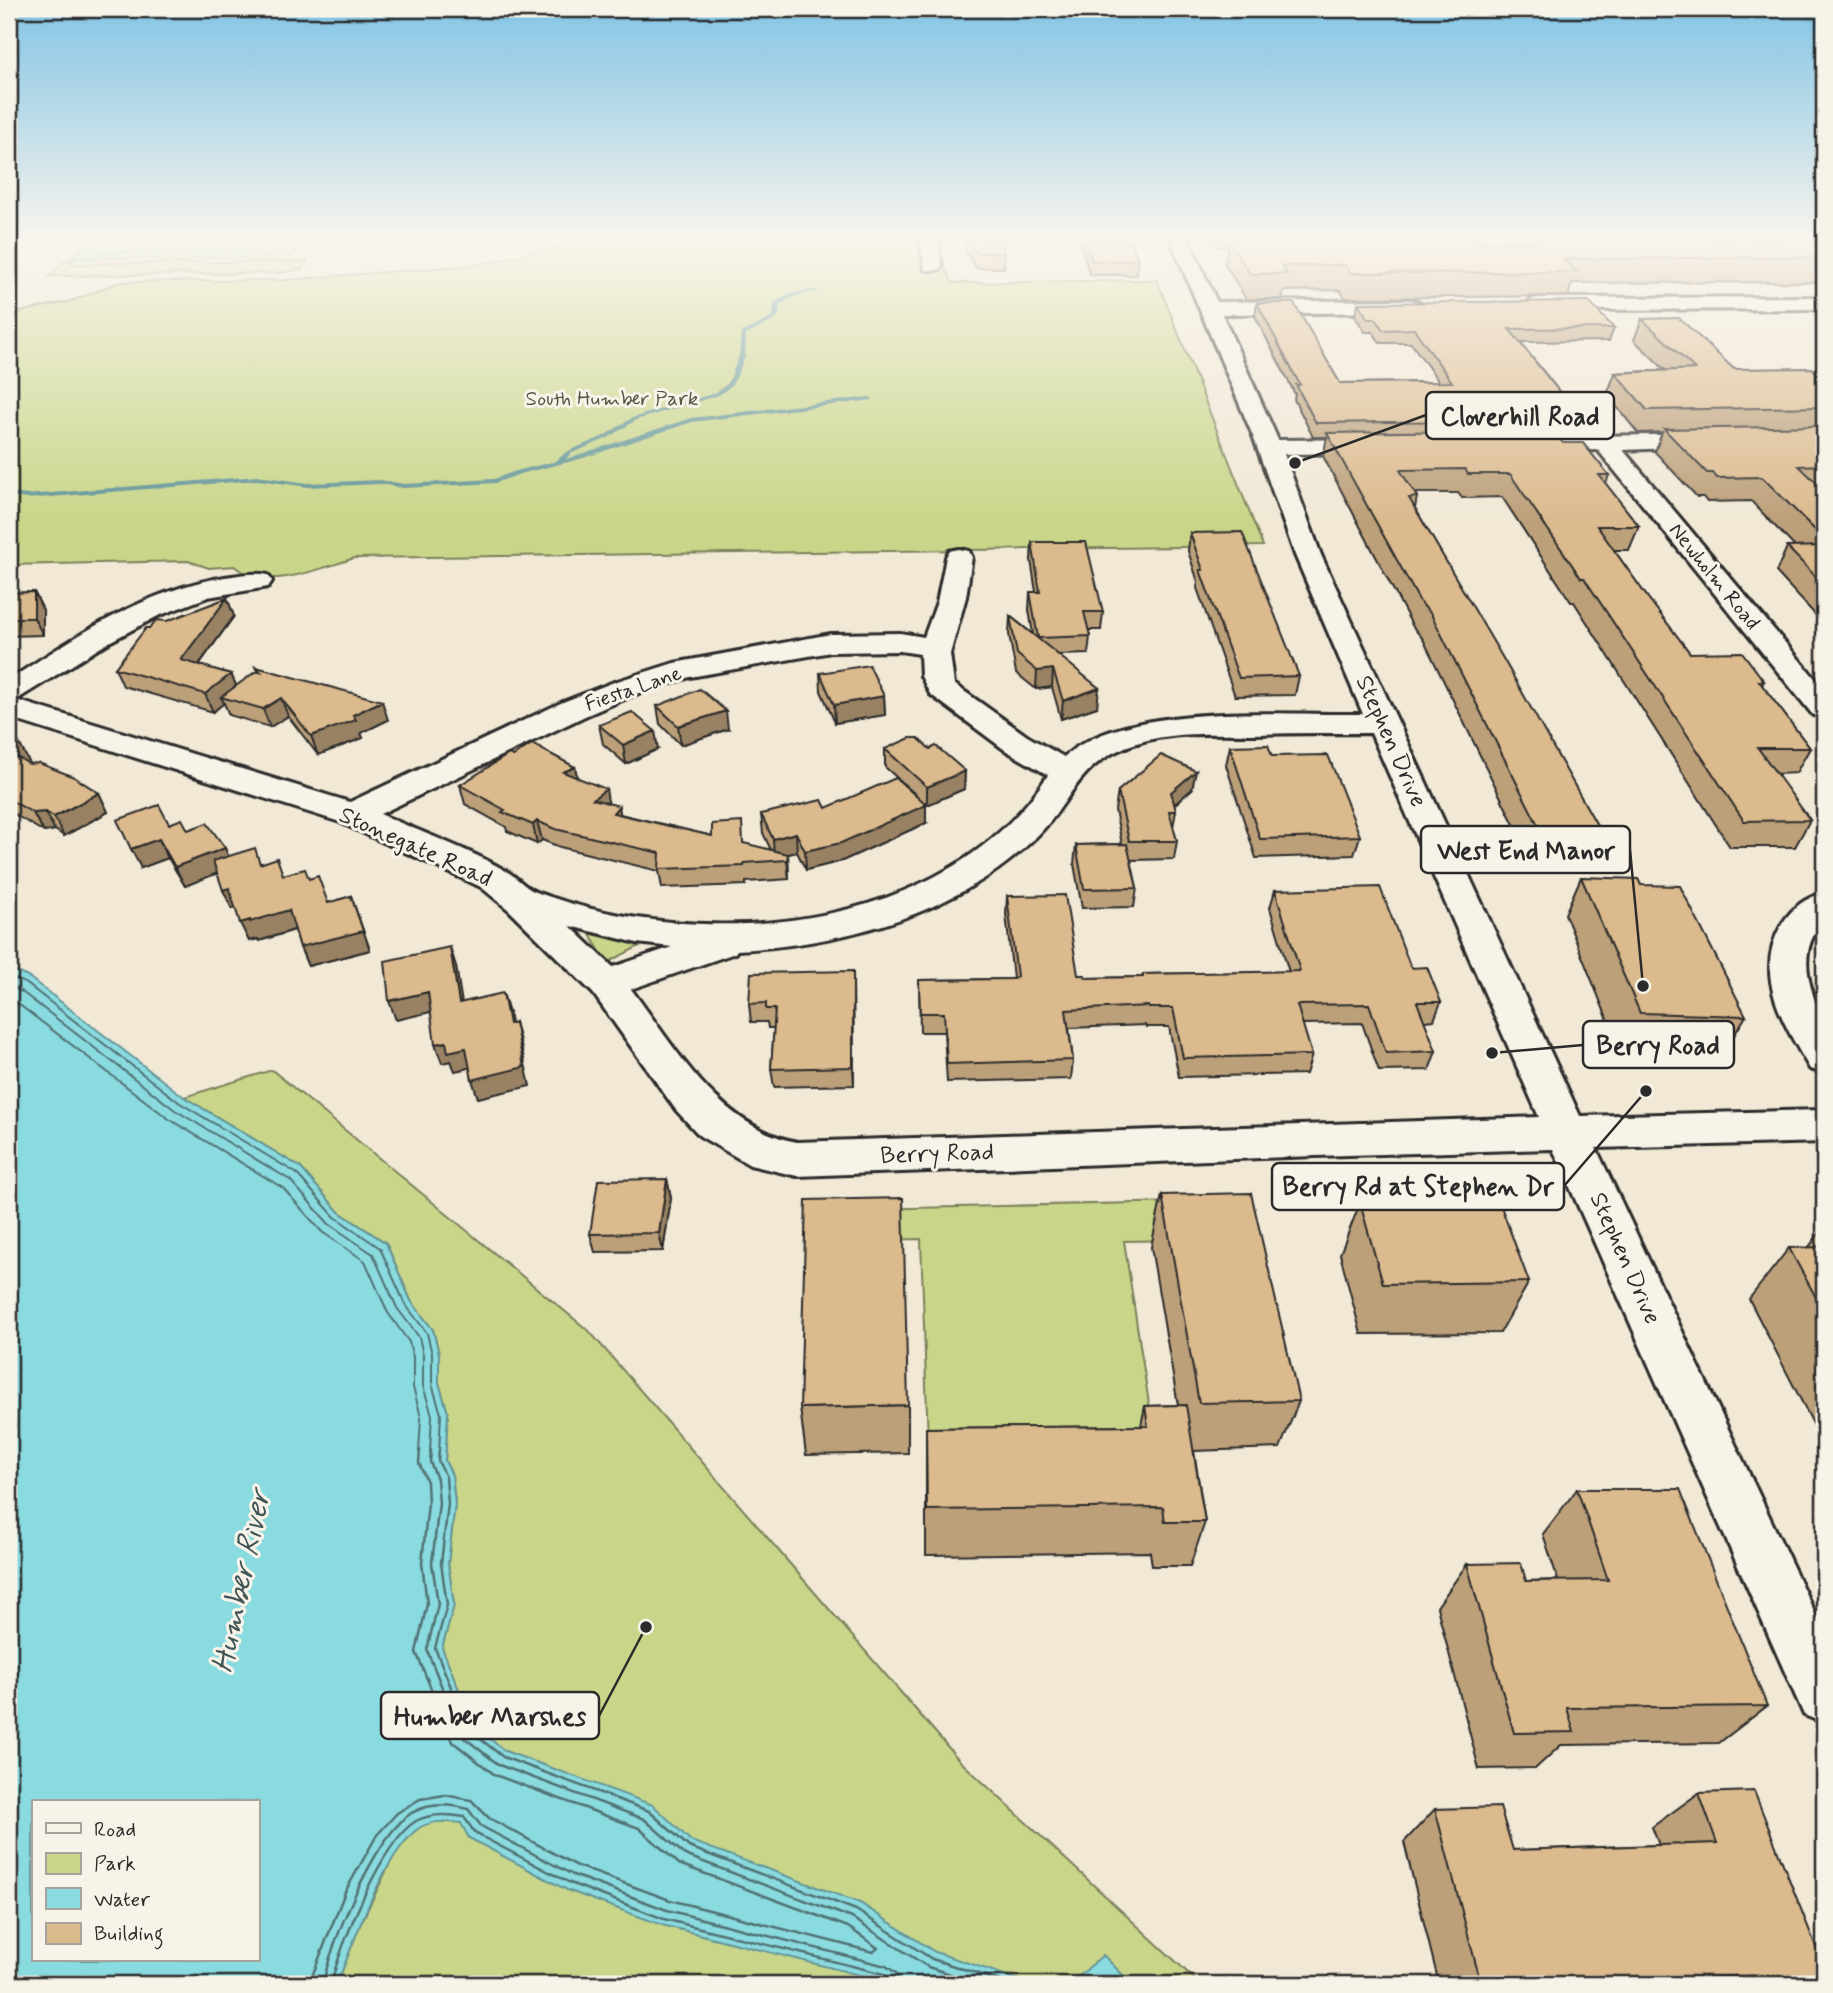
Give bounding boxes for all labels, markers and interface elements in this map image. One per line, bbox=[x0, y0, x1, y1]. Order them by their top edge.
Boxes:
park label: South Humber Park bbox=[526, 385, 699, 413]
callout: Cloverhill Road bbox=[1426, 392, 1614, 439]
text: Cloverhill Road bbox=[1440, 401, 1600, 435]
street label: Newholm Road bbox=[1662, 517, 1766, 636]
street label: Fiesta Lane bbox=[581, 659, 686, 719]
street label: Stephen Drive bbox=[1348, 671, 1433, 812]
street label: Stonegate Road bbox=[334, 800, 497, 895]
callout: West End Manor bbox=[1421, 826, 1630, 873]
text: West End Manor bbox=[1436, 835, 1616, 869]
callout: Berry Road bbox=[1583, 1021, 1734, 1068]
text: Berry Road bbox=[1596, 1030, 1720, 1064]
street label: Berry Road bbox=[880, 1137, 995, 1172]
callout: Berry Rd at Stephen Dr bbox=[1272, 1163, 1564, 1210]
text: Berry Rd at Stephen Dr bbox=[1282, 1171, 1555, 1205]
street label: Stephen Drive bbox=[1582, 1188, 1667, 1329]
water label: Humber River bbox=[202, 1483, 283, 1677]
callout: Humber Marshes bbox=[381, 1692, 599, 1739]
text: Humber Marshes bbox=[394, 1701, 587, 1735]
legend bbox=[32, 1800, 259, 1962]
text: Road bbox=[94, 1816, 136, 1844]
text: Park bbox=[94, 1850, 136, 1878]
text: Water bbox=[94, 1886, 150, 1914]
text: Building bbox=[94, 1920, 164, 1950]

